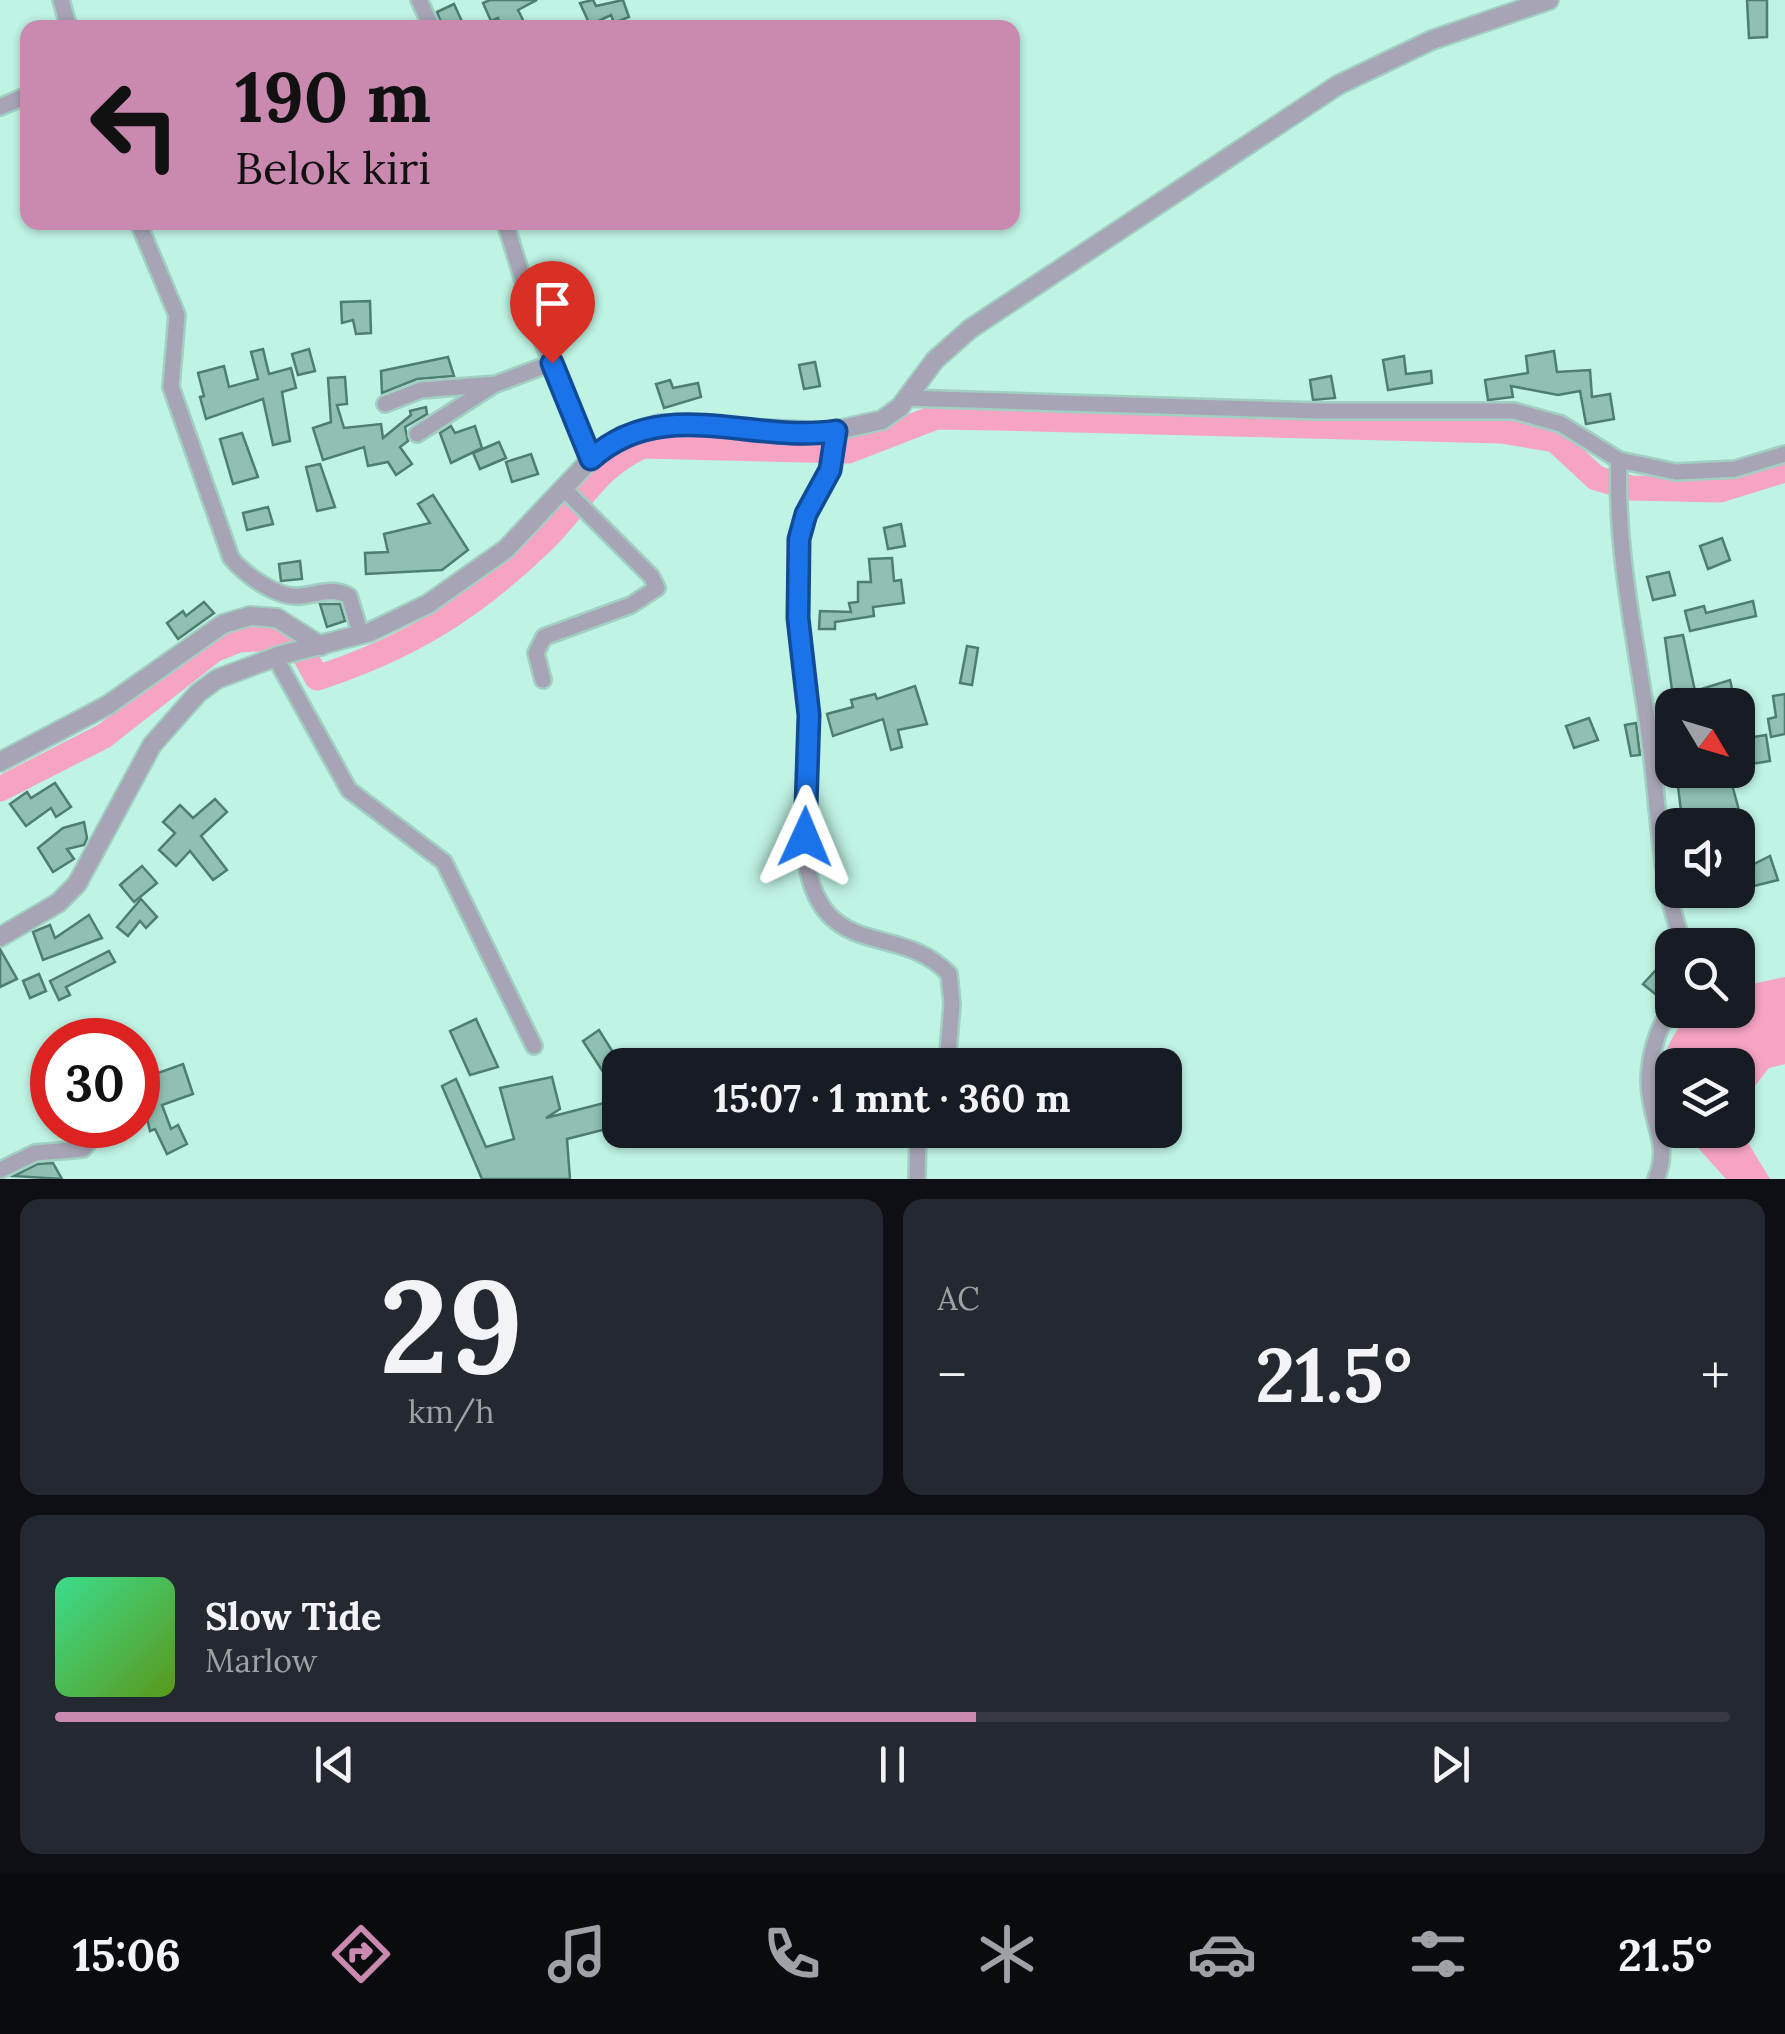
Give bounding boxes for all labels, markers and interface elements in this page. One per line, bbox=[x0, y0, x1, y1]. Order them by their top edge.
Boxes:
text: 190 m bbox=[235, 52, 431, 141]
icon: left bbox=[70, 60, 200, 190]
text: Belok kiri bbox=[235, 139, 431, 196]
pin bbox=[510, 261, 595, 364]
icon: arrive bbox=[525, 276, 580, 331]
north arrow bbox=[1655, 688, 1755, 788]
map controls bbox=[1655, 688, 1755, 1148]
position arrow bbox=[753, 785, 857, 889]
button: sound bbox=[1655, 808, 1755, 908]
button: search bbox=[1655, 928, 1755, 1028]
speed limit sign: 30 bbox=[30, 1018, 160, 1148]
button: layers bbox=[1655, 1048, 1755, 1148]
text: 15:07 · 1 mnt · 360 m bbox=[714, 1074, 1070, 1122]
text: 29 bbox=[379, 1242, 523, 1409]
text: AC bbox=[938, 1278, 980, 1319]
text: 21.5° bbox=[1255, 1327, 1412, 1423]
text: − bbox=[938, 1340, 967, 1410]
text: + bbox=[1701, 1340, 1730, 1410]
text: km/h bbox=[408, 1391, 494, 1432]
text: Slow Tide bbox=[205, 1592, 382, 1640]
text: Marlow bbox=[205, 1640, 317, 1681]
icon: previous bbox=[307, 1737, 362, 1792]
icon: pause bbox=[865, 1737, 920, 1792]
icon: next bbox=[1423, 1737, 1478, 1792]
icon: directions bbox=[326, 1919, 396, 1989]
icon: music bbox=[542, 1919, 612, 1989]
icon: phone bbox=[757, 1919, 827, 1989]
icon: climate bbox=[972, 1919, 1042, 1989]
icon: car bbox=[1187, 1919, 1257, 1989]
icon: filters bbox=[1403, 1919, 1473, 1989]
text: 15:06 bbox=[73, 1926, 181, 1983]
text: 21.5° bbox=[1618, 1926, 1712, 1983]

